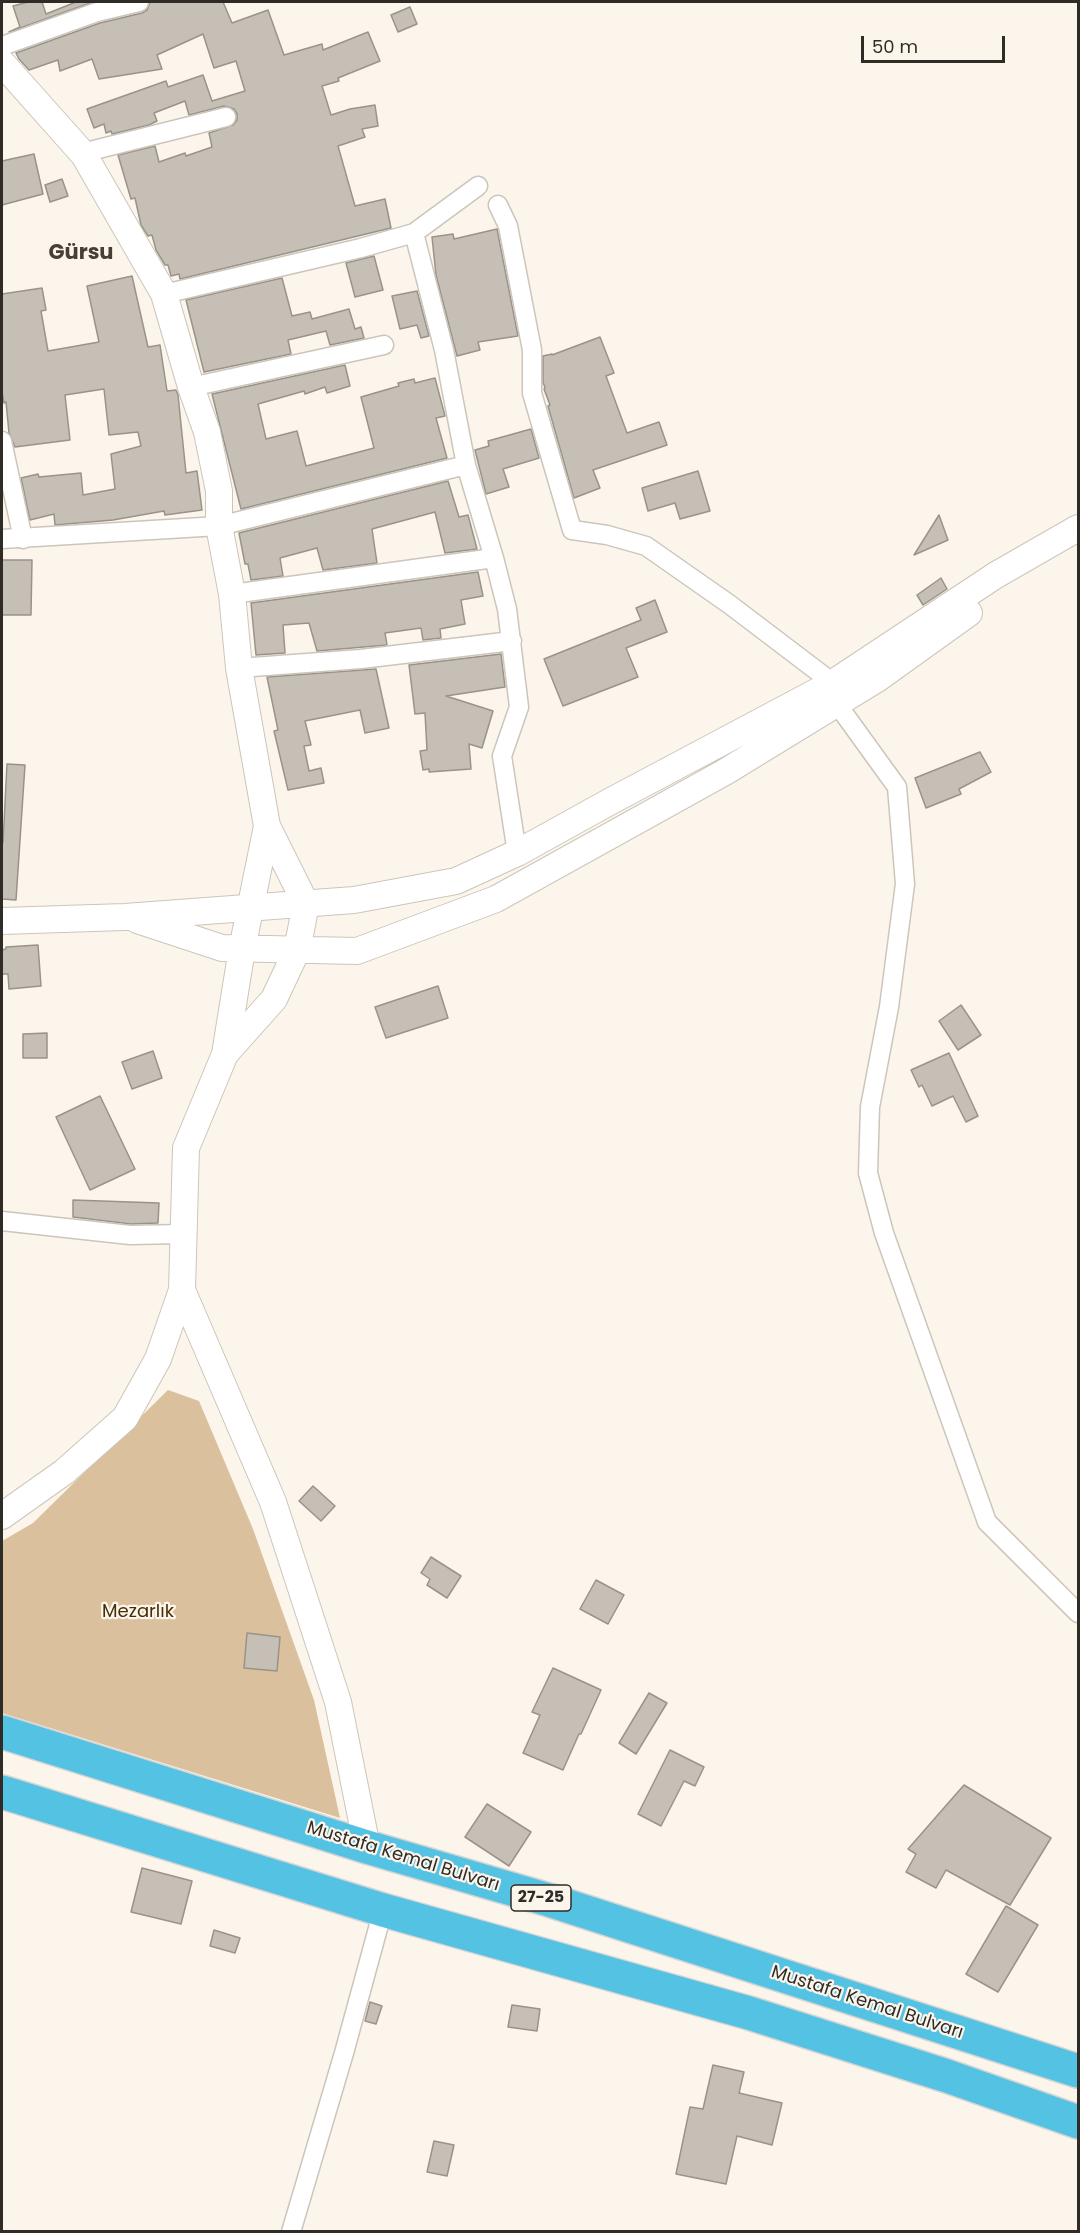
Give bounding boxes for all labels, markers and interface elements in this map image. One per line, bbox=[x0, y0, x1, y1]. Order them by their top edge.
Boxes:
scale bar bbox=[864, 24, 1008, 62]
text: 50 m bbox=[872, 34, 918, 59]
district label: Gürsu bbox=[48, 241, 114, 267]
park label: Mezarlık bbox=[102, 1601, 174, 1623]
street label: Mustafa Kemal Bulvarı bbox=[304, 1817, 502, 1897]
road number: 27-25 bbox=[511, 1885, 571, 1911]
street label: Mustafa Kemal Bulvarı bbox=[768, 1962, 966, 2044]

